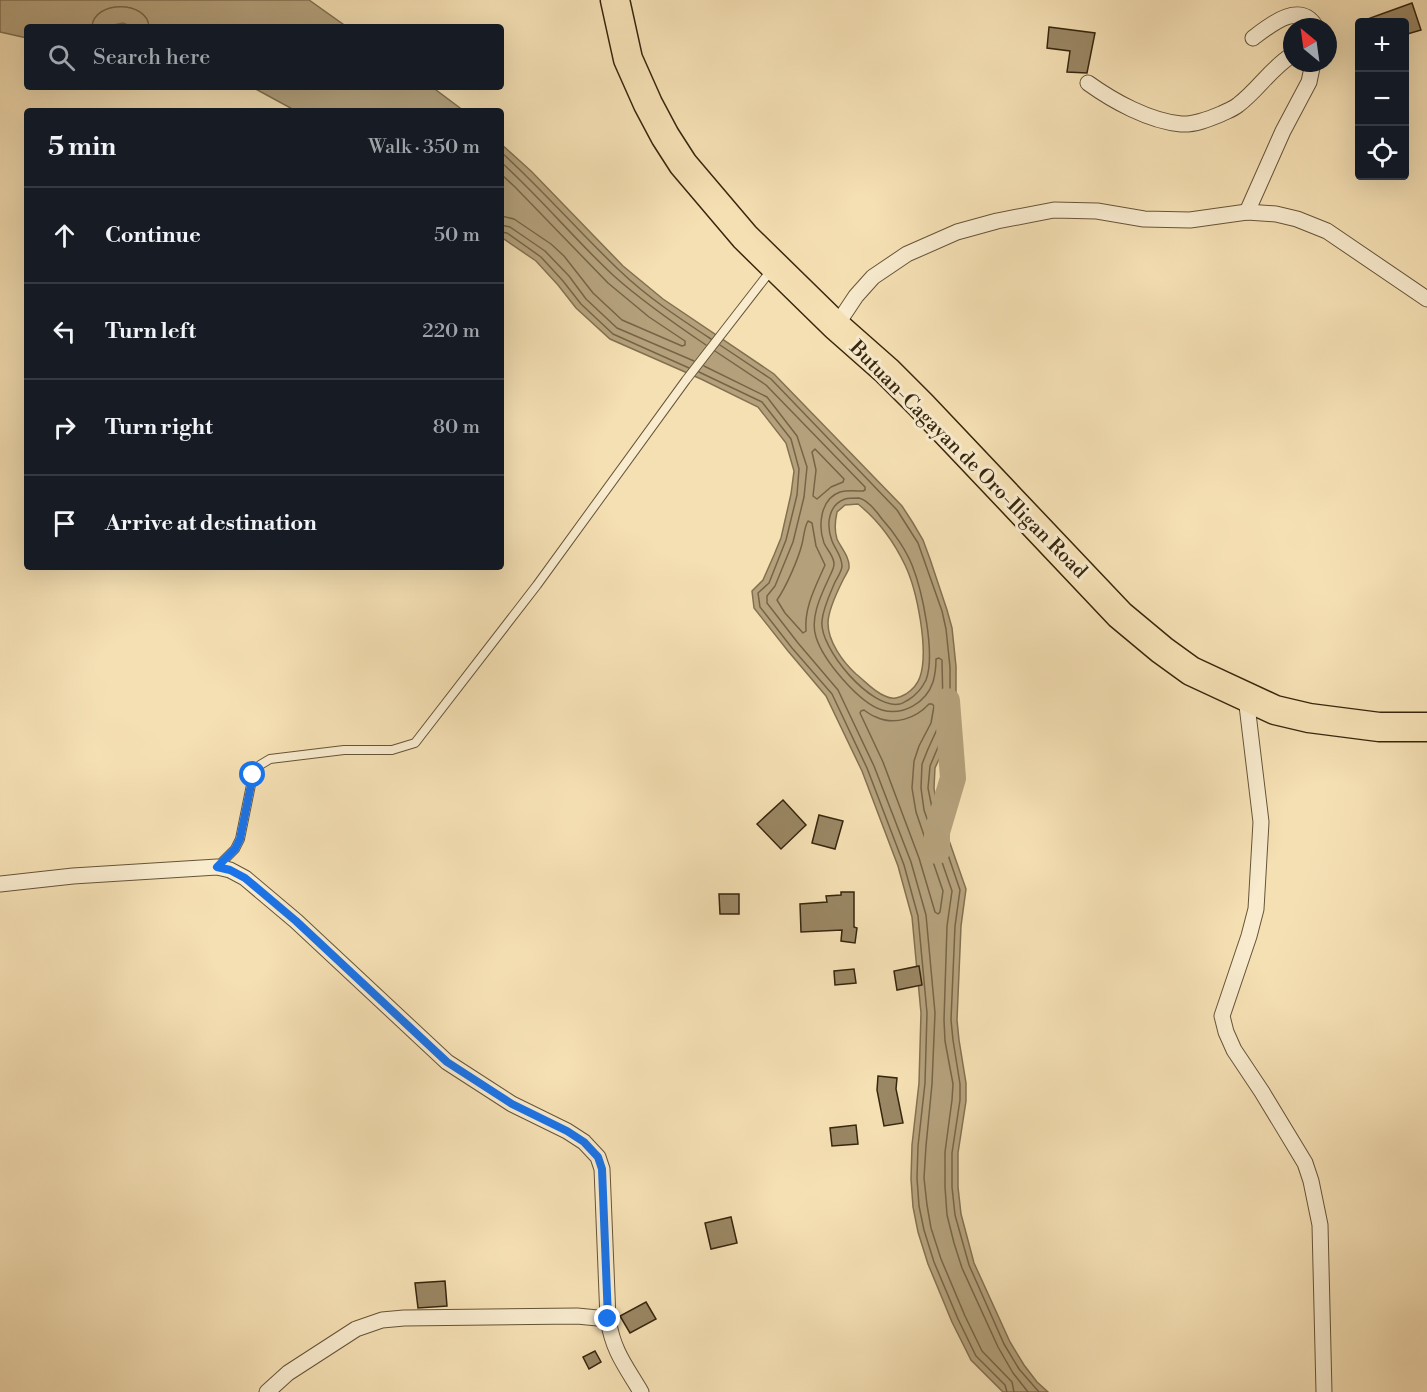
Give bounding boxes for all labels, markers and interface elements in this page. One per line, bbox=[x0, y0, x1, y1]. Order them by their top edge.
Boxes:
north arrow bbox=[1283, 18, 1337, 72]
map controls bbox=[1355, 18, 1409, 180]
button: + bbox=[1355, 18, 1409, 72]
search box bbox=[24, 24, 504, 90]
icon: search bbox=[45, 41, 78, 74]
text: Search here bbox=[93, 44, 210, 71]
button: − bbox=[1355, 72, 1409, 126]
button: locate bbox=[1355, 126, 1409, 180]
text: 5 min bbox=[48, 131, 116, 163]
text: Walk · 350 m bbox=[368, 135, 480, 160]
icon: ahead bbox=[48, 219, 81, 252]
text: Continue bbox=[105, 222, 201, 249]
text: 50 m bbox=[434, 223, 480, 248]
icon: left bbox=[48, 315, 81, 348]
text: Turn left bbox=[105, 318, 196, 345]
text: 220 m bbox=[422, 319, 480, 344]
street label: Butuan-Cagayan de Oro-Iligan Road bbox=[843, 335, 1092, 585]
icon: right bbox=[48, 411, 81, 444]
text: Turn right bbox=[105, 414, 213, 441]
text: 80 m bbox=[433, 415, 480, 440]
icon: arrive bbox=[48, 507, 81, 540]
text: Arrive at destination bbox=[105, 510, 317, 537]
route start bbox=[239, 761, 265, 787]
route end bbox=[594, 1305, 620, 1331]

